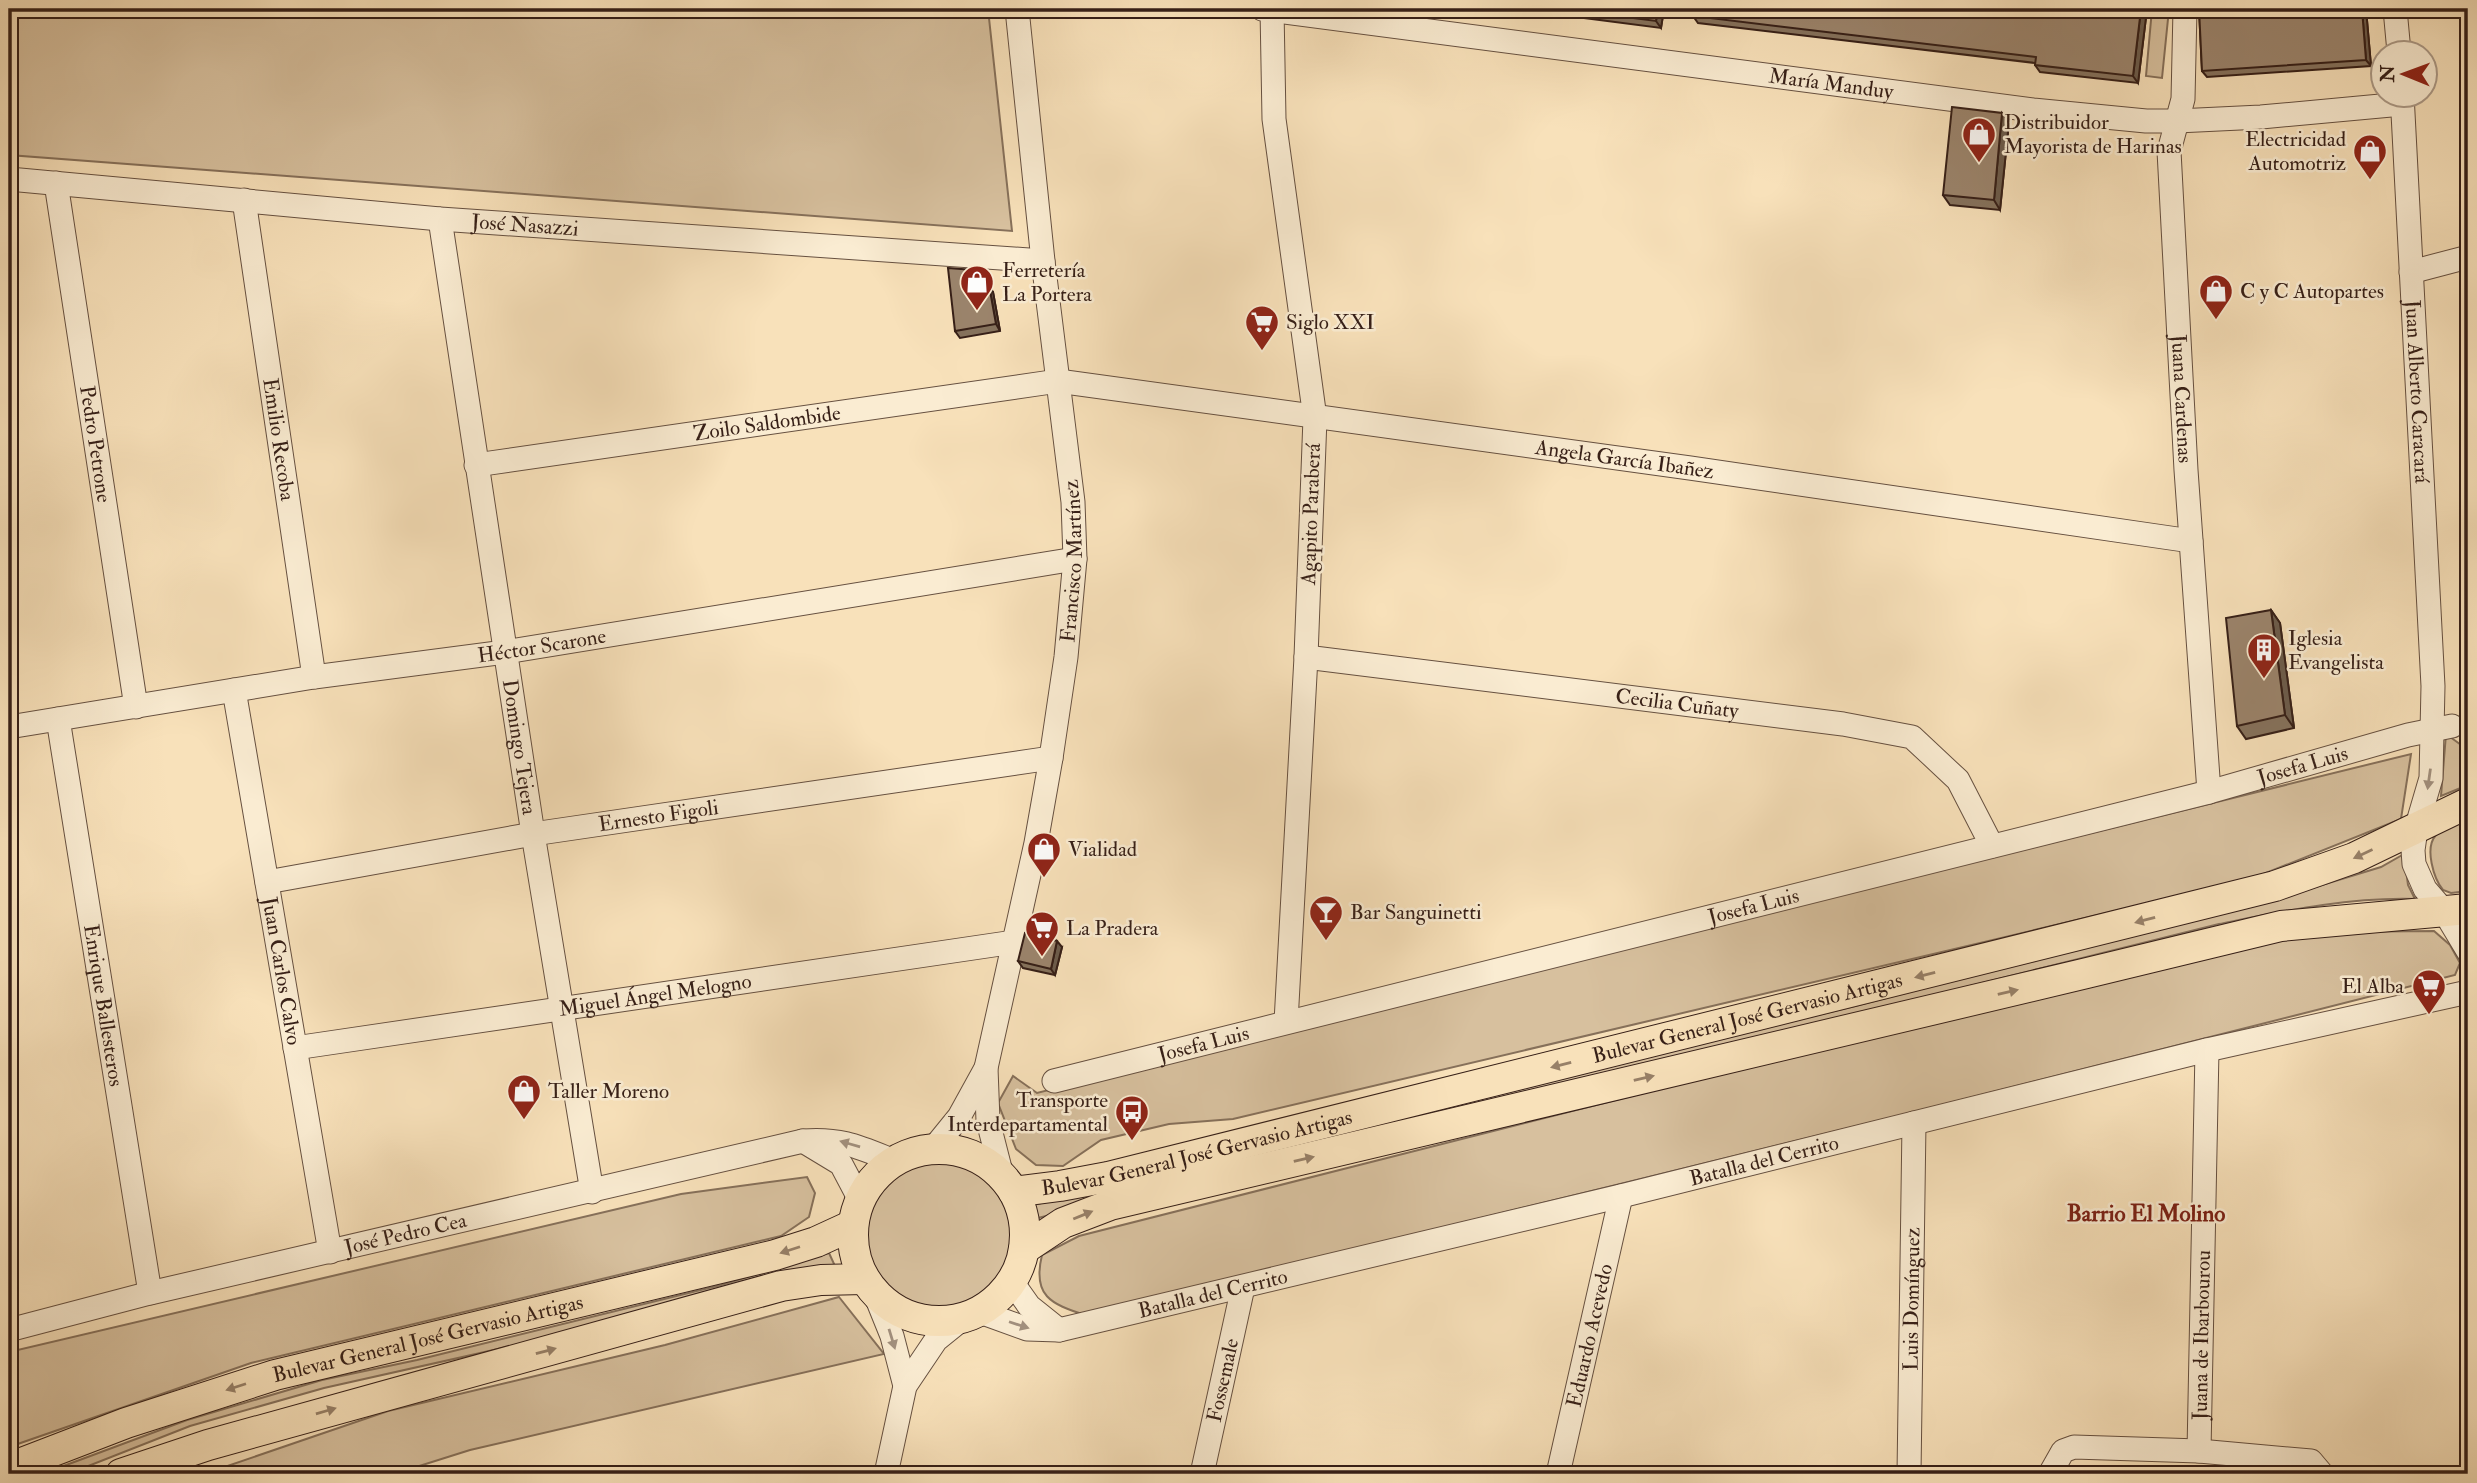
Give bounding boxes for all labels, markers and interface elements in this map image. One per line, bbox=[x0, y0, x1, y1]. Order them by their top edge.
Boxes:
north arrow bbox=[2368, 38, 2438, 108]
street label: María Manduy bbox=[1767, 62, 1896, 105]
text: N bbox=[2376, 64, 2400, 83]
place label: Distribuidor Mayorista de Harinas bbox=[2004, 109, 2182, 160]
shop icon: Distribuidor Mayorista de Harinas bbox=[1960, 115, 1998, 164]
place label: Electricidad Automotriz bbox=[2245, 126, 2347, 177]
shop icon: Electricidad Automotriz bbox=[2351, 132, 2389, 181]
street label: José Nasazzi bbox=[469, 208, 580, 242]
place label: Ferretería La Portera bbox=[1002, 257, 1092, 308]
shop icon: Ferretería La Portera bbox=[958, 263, 996, 312]
shop icon: C y C Autopartes bbox=[2197, 272, 2235, 321]
place label: C y C Autopartes bbox=[2240, 278, 2384, 305]
street label: Juan Alberto Caracará bbox=[2399, 298, 2436, 484]
supermarket icon: Siglo XXI bbox=[1243, 303, 1281, 352]
place label: Siglo XXI bbox=[1286, 309, 1374, 336]
street label: Juana Cardenas bbox=[2165, 333, 2199, 464]
street label: Emilio Recoba bbox=[257, 376, 302, 503]
street label: Pedro Petrone bbox=[74, 384, 118, 505]
street label: Zoilo Saldombide bbox=[692, 399, 843, 447]
street label: Angela García Ibañez bbox=[1533, 433, 1716, 485]
street label: Agapito Paraberá bbox=[1295, 442, 1327, 586]
street label: Francisco Martínez bbox=[1054, 478, 1088, 643]
street label: Héctor Scarone bbox=[476, 622, 608, 669]
place label: Iglesia Evangelista bbox=[2288, 625, 2384, 676]
building icon: Iglesia Evangelista bbox=[2245, 631, 2283, 680]
street label: Domingo Tejera bbox=[496, 677, 543, 817]
street label: Cecilia Cuñaty bbox=[1614, 682, 1741, 724]
street label: Josefa Luis bbox=[2253, 739, 2351, 791]
one-way arrow bbox=[2424, 768, 2435, 790]
street label: Ernesto Figoli bbox=[597, 793, 721, 838]
shop icon: Vialidad bbox=[1025, 830, 1063, 879]
place label: Vialidad bbox=[1068, 836, 1138, 863]
one-way arrow bbox=[2353, 848, 2373, 860]
street label: Josefa Luis bbox=[1704, 882, 1802, 931]
bar icon: Bar Sanguinetti bbox=[1307, 893, 1345, 942]
street label: Juan Carlos Calvo bbox=[256, 894, 308, 1047]
place label: Bar Sanguinetti bbox=[1350, 899, 1482, 926]
supermarket icon: La Pradera bbox=[1023, 909, 1061, 958]
place label: La Pradera bbox=[1066, 915, 1159, 942]
one-way arrow bbox=[2134, 915, 2156, 926]
street label: Enrique Ballesteros bbox=[78, 922, 130, 1088]
street label: Bulevar General José Gervasio Artigas bbox=[1589, 966, 1905, 1069]
street label: Miguel Ángel Melogno bbox=[557, 967, 753, 1022]
supermarket icon: El Alba bbox=[2410, 967, 2448, 1016]
one-way arrow bbox=[1913, 970, 1935, 981]
place label: El Alba bbox=[2342, 973, 2404, 1000]
one-way arrow bbox=[1997, 986, 2019, 997]
street label: Josefa Luis bbox=[1154, 1019, 1252, 1068]
one-way arrow bbox=[1550, 1060, 1572, 1071]
shop icon: Taller Moreno bbox=[505, 1072, 543, 1121]
one-way arrow bbox=[1633, 1073, 1655, 1084]
place label: Taller Moreno bbox=[548, 1078, 669, 1105]
place label: Transporte Interdepartamental bbox=[947, 1087, 1109, 1138]
bus stop icon: Transporte Interdepartamental bbox=[1113, 1093, 1151, 1142]
street label: Bulevar General José Gervasio Artigas bbox=[1040, 1103, 1355, 1202]
street label: Batalla del Cerrito bbox=[1686, 1129, 1841, 1192]
one-way arrow bbox=[839, 1139, 860, 1149]
one-way arrow bbox=[1293, 1153, 1315, 1164]
district label: Barrio El Molino bbox=[2067, 1199, 2225, 1228]
street label: José Pedro Cea bbox=[341, 1206, 469, 1261]
one-way arrow bbox=[1073, 1209, 1094, 1220]
street label: Luis Domínguez bbox=[1897, 1227, 1926, 1371]
one-way arrow bbox=[779, 1246, 800, 1256]
street label: Juana de Ibarbourou bbox=[2186, 1249, 2217, 1421]
street label: Eduardo Acevedo bbox=[1560, 1261, 1619, 1410]
street label: Batalla del Cerrito bbox=[1135, 1263, 1290, 1324]
street label: Bulevar General José Gervasio Artigas bbox=[270, 1288, 586, 1389]
one-way arrow bbox=[1008, 1321, 1029, 1331]
one-way arrow bbox=[887, 1329, 898, 1350]
street label: Fossemale bbox=[1200, 1336, 1245, 1425]
one-way arrow bbox=[535, 1345, 557, 1356]
one-way arrow bbox=[225, 1383, 246, 1393]
one-way arrow bbox=[316, 1406, 337, 1416]

